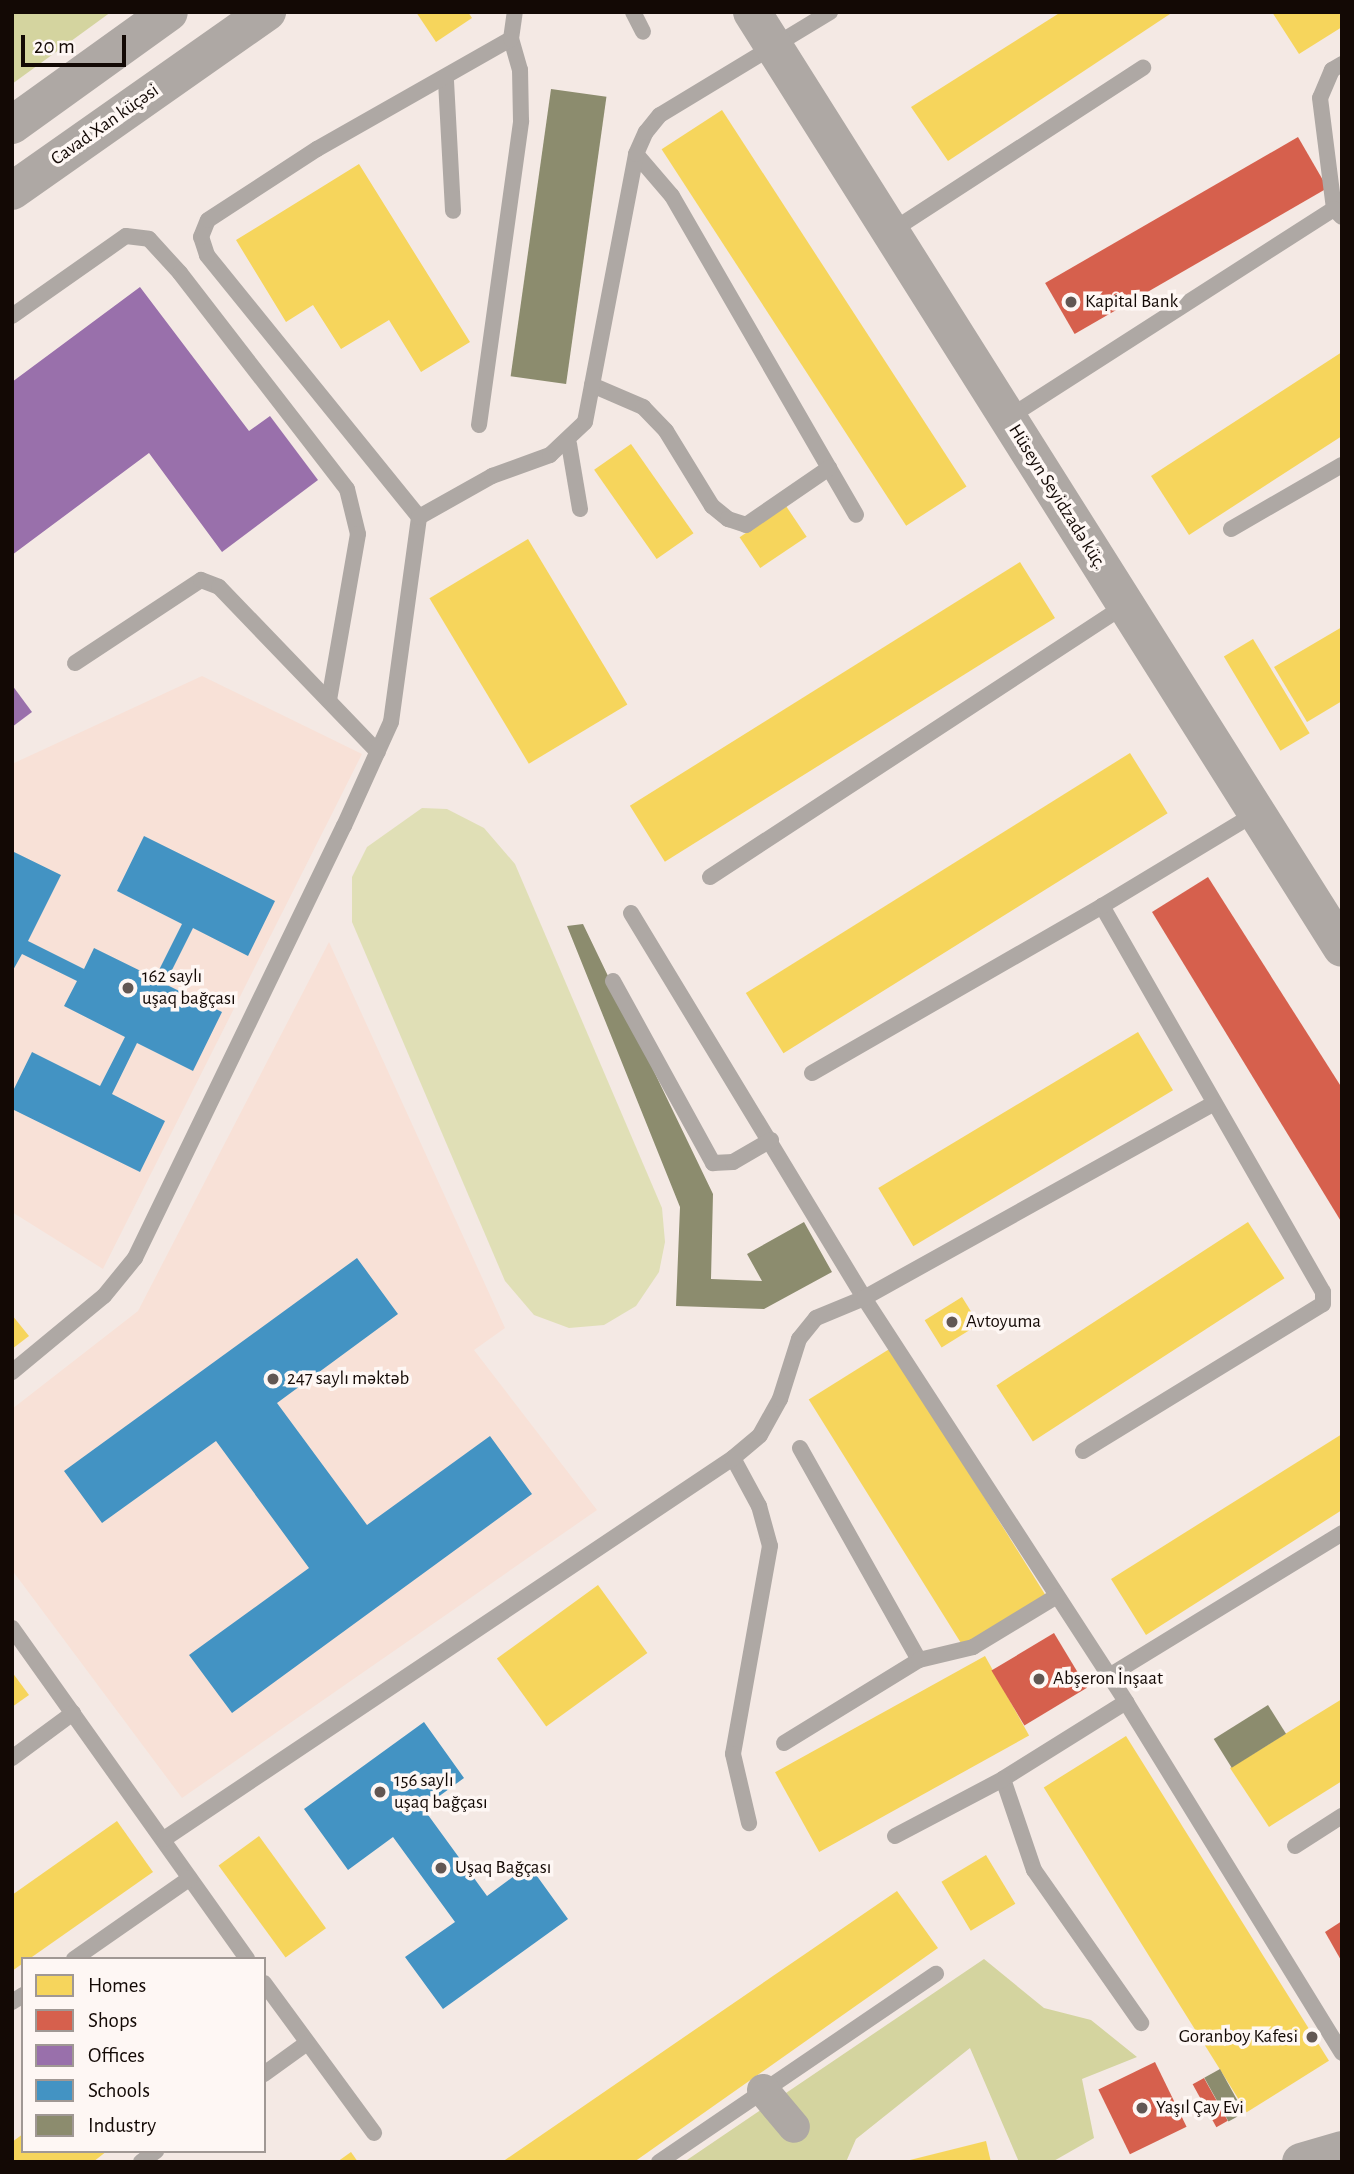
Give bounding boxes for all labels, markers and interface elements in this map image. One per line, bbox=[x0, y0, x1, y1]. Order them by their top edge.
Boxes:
scale bar bbox=[24, 21, 130, 65]
text: 20 m bbox=[34, 36, 75, 57]
street label: Cavad Xan küçəsi bbox=[47, 79, 163, 171]
place label: Kapital Bank bbox=[1085, 291, 1178, 313]
marker: Kapital Bank bbox=[1063, 294, 1079, 310]
street label: Hüseyn Seyidzadə küç. bbox=[1003, 420, 1111, 574]
place label: 162 saylı uşaq bağçası bbox=[142, 966, 236, 1010]
marker: 162 saylı uşaq bağçası bbox=[120, 980, 136, 996]
place label: Avtoyuma bbox=[966, 1311, 1041, 1333]
marker: Avtoyuma bbox=[944, 1314, 960, 1330]
place label: 247 saylı məktəb bbox=[287, 1368, 409, 1390]
marker: 247 saylı məktəb bbox=[265, 1371, 281, 1387]
place label: Abşeron İnşaat bbox=[1053, 1668, 1163, 1690]
marker: Abşeron İnşaat bbox=[1031, 1671, 1047, 1687]
place label: 156 saylı uşaq bağçası bbox=[394, 1770, 488, 1814]
marker: 156 saylı uşaq bağçası bbox=[372, 1784, 388, 1800]
place label: Uşaq Bağçası bbox=[455, 1857, 551, 1879]
marker: Uşaq Bağçası bbox=[433, 1860, 449, 1876]
legend bbox=[21, 1957, 266, 2153]
text: Homes bbox=[88, 1975, 146, 1996]
text: Shops bbox=[88, 2010, 137, 2031]
place label: Goranboy Kafesi bbox=[1179, 2026, 1298, 2048]
marker: Goranboy Kafesi bbox=[1304, 2029, 1320, 2045]
text: Offices bbox=[88, 2045, 145, 2066]
text: Schools bbox=[88, 2080, 150, 2101]
place label: Yaşıl Çay Evi bbox=[1156, 2097, 1244, 2119]
marker: Yaşıl Çay Evi bbox=[1134, 2100, 1150, 2116]
text: Industry bbox=[88, 2115, 156, 2136]

